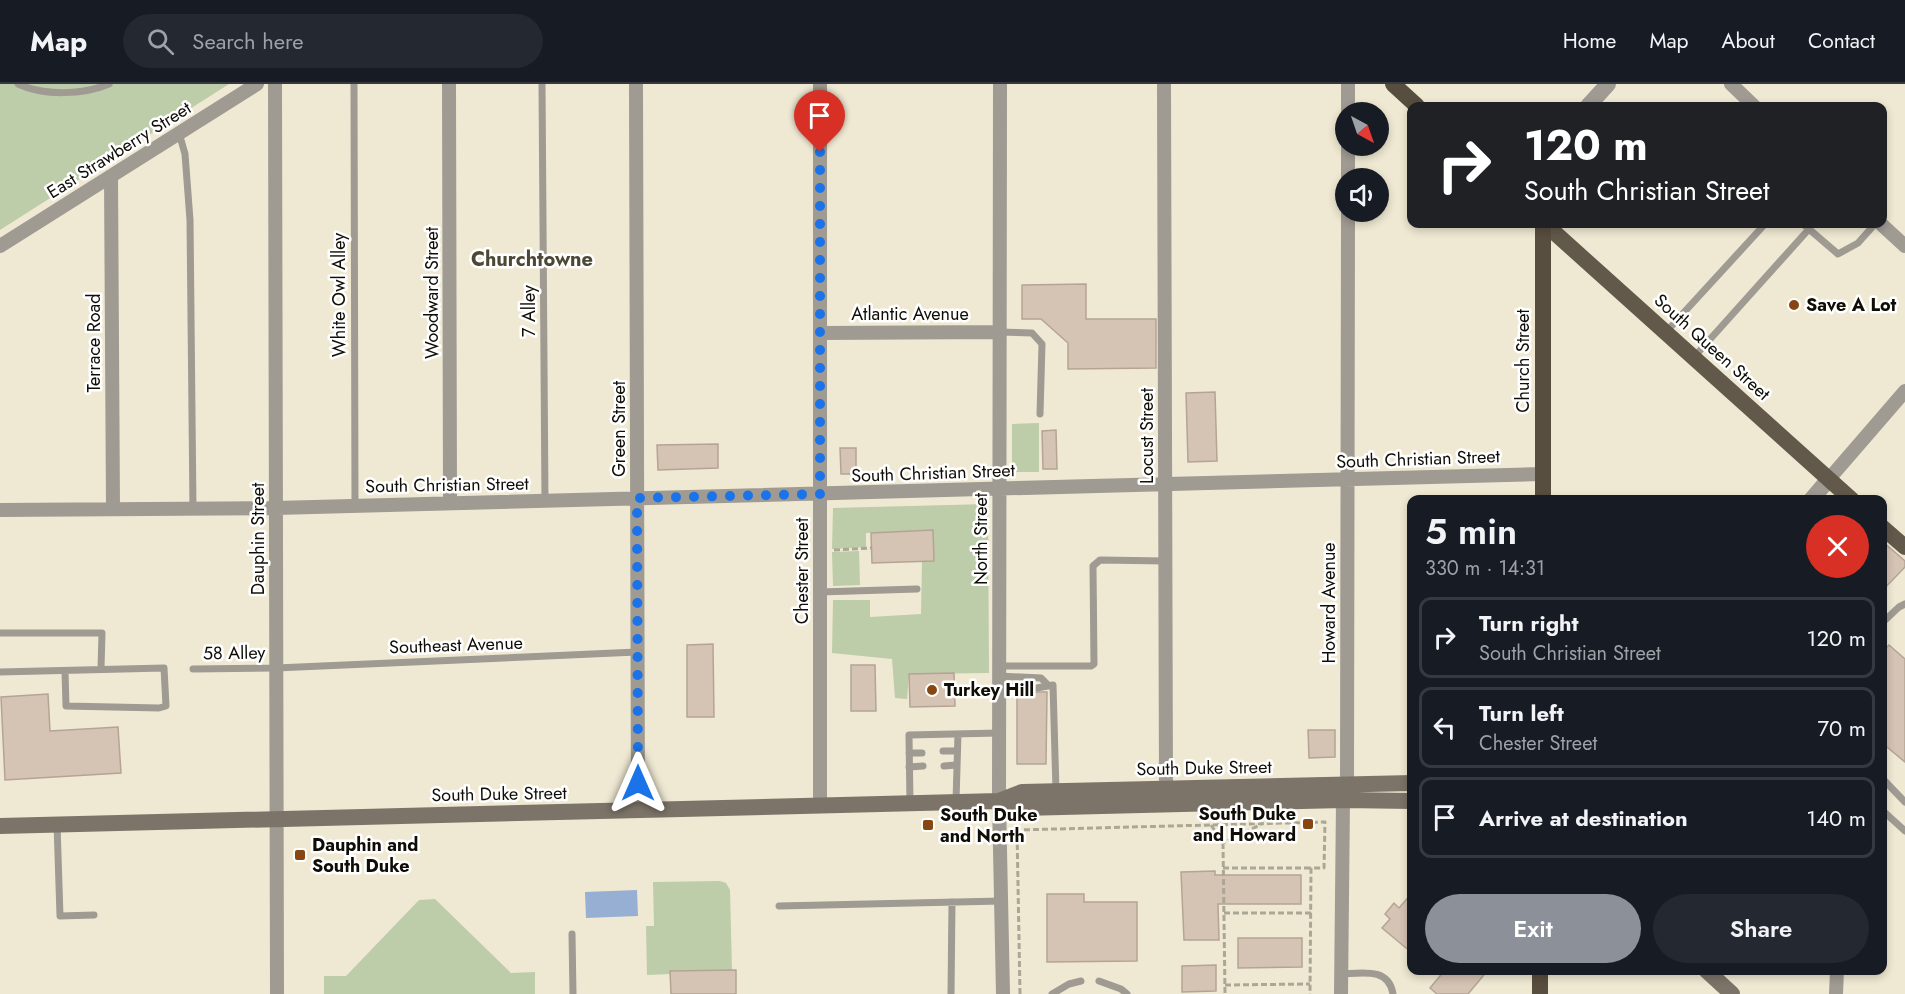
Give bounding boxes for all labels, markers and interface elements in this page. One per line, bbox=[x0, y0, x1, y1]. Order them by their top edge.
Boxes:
search box bbox=[123, 14, 543, 68]
text: Map bbox=[30, 21, 87, 62]
icon: search bbox=[144, 25, 177, 58]
text: Search here bbox=[192, 25, 304, 57]
text: Home bbox=[1563, 26, 1616, 56]
text: Map bbox=[1649, 26, 1689, 56]
text: About bbox=[1722, 26, 1775, 56]
text: Contact bbox=[1808, 26, 1875, 56]
pin bbox=[794, 90, 845, 152]
street label: East Strawberry Street bbox=[42, 95, 197, 205]
icon: arrive bbox=[803, 99, 836, 132]
north arrow bbox=[1335, 102, 1389, 156]
map controls bbox=[1335, 102, 1389, 222]
text: 120 m bbox=[1524, 115, 1648, 176]
icon: right bbox=[1425, 126, 1503, 204]
button: sound bbox=[1335, 168, 1389, 222]
text: South Christian Street bbox=[1524, 171, 1769, 210]
street label: Woodward Street bbox=[419, 226, 445, 359]
street label: White Owl Alley bbox=[326, 233, 352, 357]
district label: Churchtowne bbox=[471, 245, 593, 274]
street label: 7 Alley bbox=[516, 285, 542, 337]
street label: South Queen Street bbox=[1648, 288, 1776, 407]
place label: Save A Lot bbox=[1806, 292, 1897, 318]
street label: Terrace Road bbox=[81, 294, 107, 392]
marker: Save A Lot bbox=[1787, 298, 1801, 312]
street label: Atlantic Avenue bbox=[851, 301, 969, 327]
street label: Church Street bbox=[1510, 309, 1536, 413]
street label: Green Street bbox=[606, 380, 632, 477]
street label: Locust Street bbox=[1134, 387, 1160, 484]
street label: South Christian Street bbox=[1336, 443, 1501, 475]
street label: South Christian Street bbox=[851, 457, 1016, 489]
street label: South Christian Street bbox=[365, 471, 530, 499]
street label: Dauphin Street bbox=[245, 482, 271, 595]
street label: North Street bbox=[968, 492, 994, 585]
text: 5 min bbox=[1425, 505, 1517, 557]
button: close bbox=[1806, 515, 1869, 578]
street label: Chester Street bbox=[789, 517, 815, 624]
street label: Howard Avenue bbox=[1316, 542, 1342, 664]
text: 330 m · 14:31 bbox=[1425, 554, 1545, 583]
text: Turn right bbox=[1479, 607, 1579, 639]
icon: right bbox=[1428, 621, 1461, 654]
text: 120 m bbox=[1807, 622, 1866, 654]
street label: Southeast Avenue bbox=[389, 630, 523, 660]
street label: 58 Alley bbox=[203, 639, 266, 667]
text: South Christian Street bbox=[1479, 639, 1661, 668]
place label: Turkey Hill bbox=[944, 677, 1034, 703]
marker: Turkey Hill bbox=[925, 683, 939, 697]
text: Turn left bbox=[1479, 697, 1564, 729]
icon: left bbox=[1428, 711, 1461, 744]
text: 70 m bbox=[1817, 712, 1866, 744]
text: Chester Street bbox=[1479, 729, 1597, 758]
position arrow bbox=[606, 751, 670, 815]
street label: South Duke Street bbox=[1136, 754, 1273, 782]
street label: South Duke Street bbox=[431, 780, 568, 808]
place label: South Duke and Howard bbox=[1193, 801, 1296, 848]
icon: arrive bbox=[1428, 801, 1461, 834]
place label: South Duke and North bbox=[940, 802, 1038, 849]
text: Arrive at destination bbox=[1479, 802, 1688, 834]
text: 140 m bbox=[1806, 802, 1866, 834]
marker: South Duke and Howard bbox=[1301, 817, 1315, 831]
marker: South Duke and North bbox=[921, 818, 935, 832]
place label: Dauphin and South Duke bbox=[312, 832, 418, 879]
marker: Dauphin and South Duke bbox=[293, 848, 307, 862]
button: Exit bbox=[1425, 894, 1641, 963]
button: Share bbox=[1653, 894, 1869, 963]

